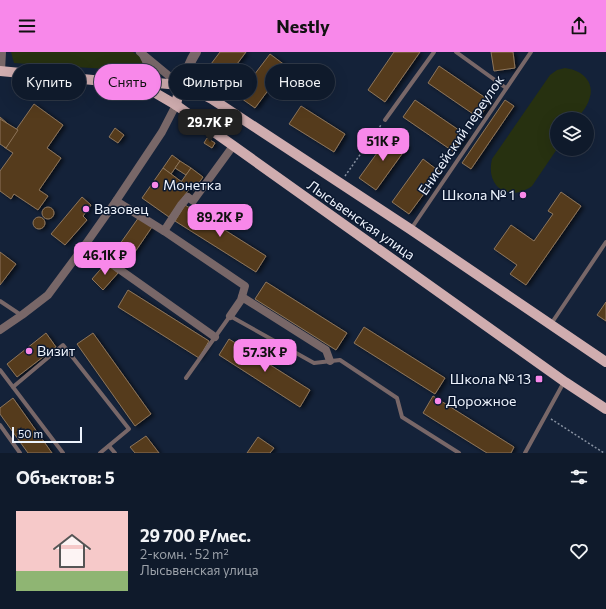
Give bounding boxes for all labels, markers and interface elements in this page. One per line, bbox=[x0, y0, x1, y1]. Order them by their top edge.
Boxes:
icon: menu bbox=[16, 15, 38, 37]
text: Nestly bbox=[276, 15, 330, 37]
icon: share bbox=[568, 15, 590, 37]
chip: Купить bbox=[12, 64, 86, 100]
chip: Снять bbox=[94, 64, 161, 100]
chip: Фильтры bbox=[169, 64, 257, 100]
chip: Новое bbox=[265, 64, 335, 100]
street label: Енисейский переулок bbox=[414, 71, 507, 198]
pin: 29.7K ₽ bbox=[173, 109, 247, 143]
map controls bbox=[550, 112, 594, 156]
button: layers bbox=[550, 112, 594, 156]
text: 29.7K ₽ bbox=[187, 114, 233, 130]
pin: 51K ₽ bbox=[355, 128, 411, 162]
text: 51K ₽ bbox=[366, 133, 400, 149]
place label: Монетка bbox=[163, 176, 221, 193]
street label: Лысьвенская улица bbox=[304, 176, 418, 263]
marker: Монетка bbox=[150, 180, 160, 190]
place label: Школа № 1 bbox=[442, 186, 515, 203]
marker: Школа № 1 bbox=[518, 190, 528, 200]
place label: Вазовец bbox=[94, 200, 148, 217]
marker: Вазовец bbox=[81, 204, 91, 214]
pin: 89.2K ₽ bbox=[183, 204, 257, 238]
text: 89.2K ₽ bbox=[197, 209, 243, 225]
pin: 46.1K ₽ bbox=[68, 242, 142, 276]
text: 46.1K ₽ bbox=[83, 247, 127, 263]
pin: 57.3K ₽ bbox=[228, 339, 302, 373]
place label: Визит bbox=[37, 342, 76, 359]
text: 57.3K ₽ bbox=[243, 344, 287, 360]
marker: Визит bbox=[24, 346, 34, 356]
place label: Школа № 13 bbox=[450, 370, 531, 387]
marker: Школа № 13 bbox=[534, 374, 544, 384]
place label: Дорожное bbox=[446, 392, 516, 409]
marker: Дорожное bbox=[433, 396, 443, 406]
scale bar bbox=[12, 425, 82, 444]
text: 50 m bbox=[18, 427, 43, 440]
icon: filters bbox=[568, 466, 590, 488]
text: Объектов: 5 bbox=[16, 467, 115, 488]
text: 29 700 ₽/мес. bbox=[140, 525, 251, 546]
icon: home bbox=[48, 527, 96, 575]
icon: heart bbox=[568, 540, 590, 562]
text: 2-комн. · 52 m² bbox=[140, 546, 229, 562]
text: Лысьвенская улица bbox=[140, 562, 258, 578]

